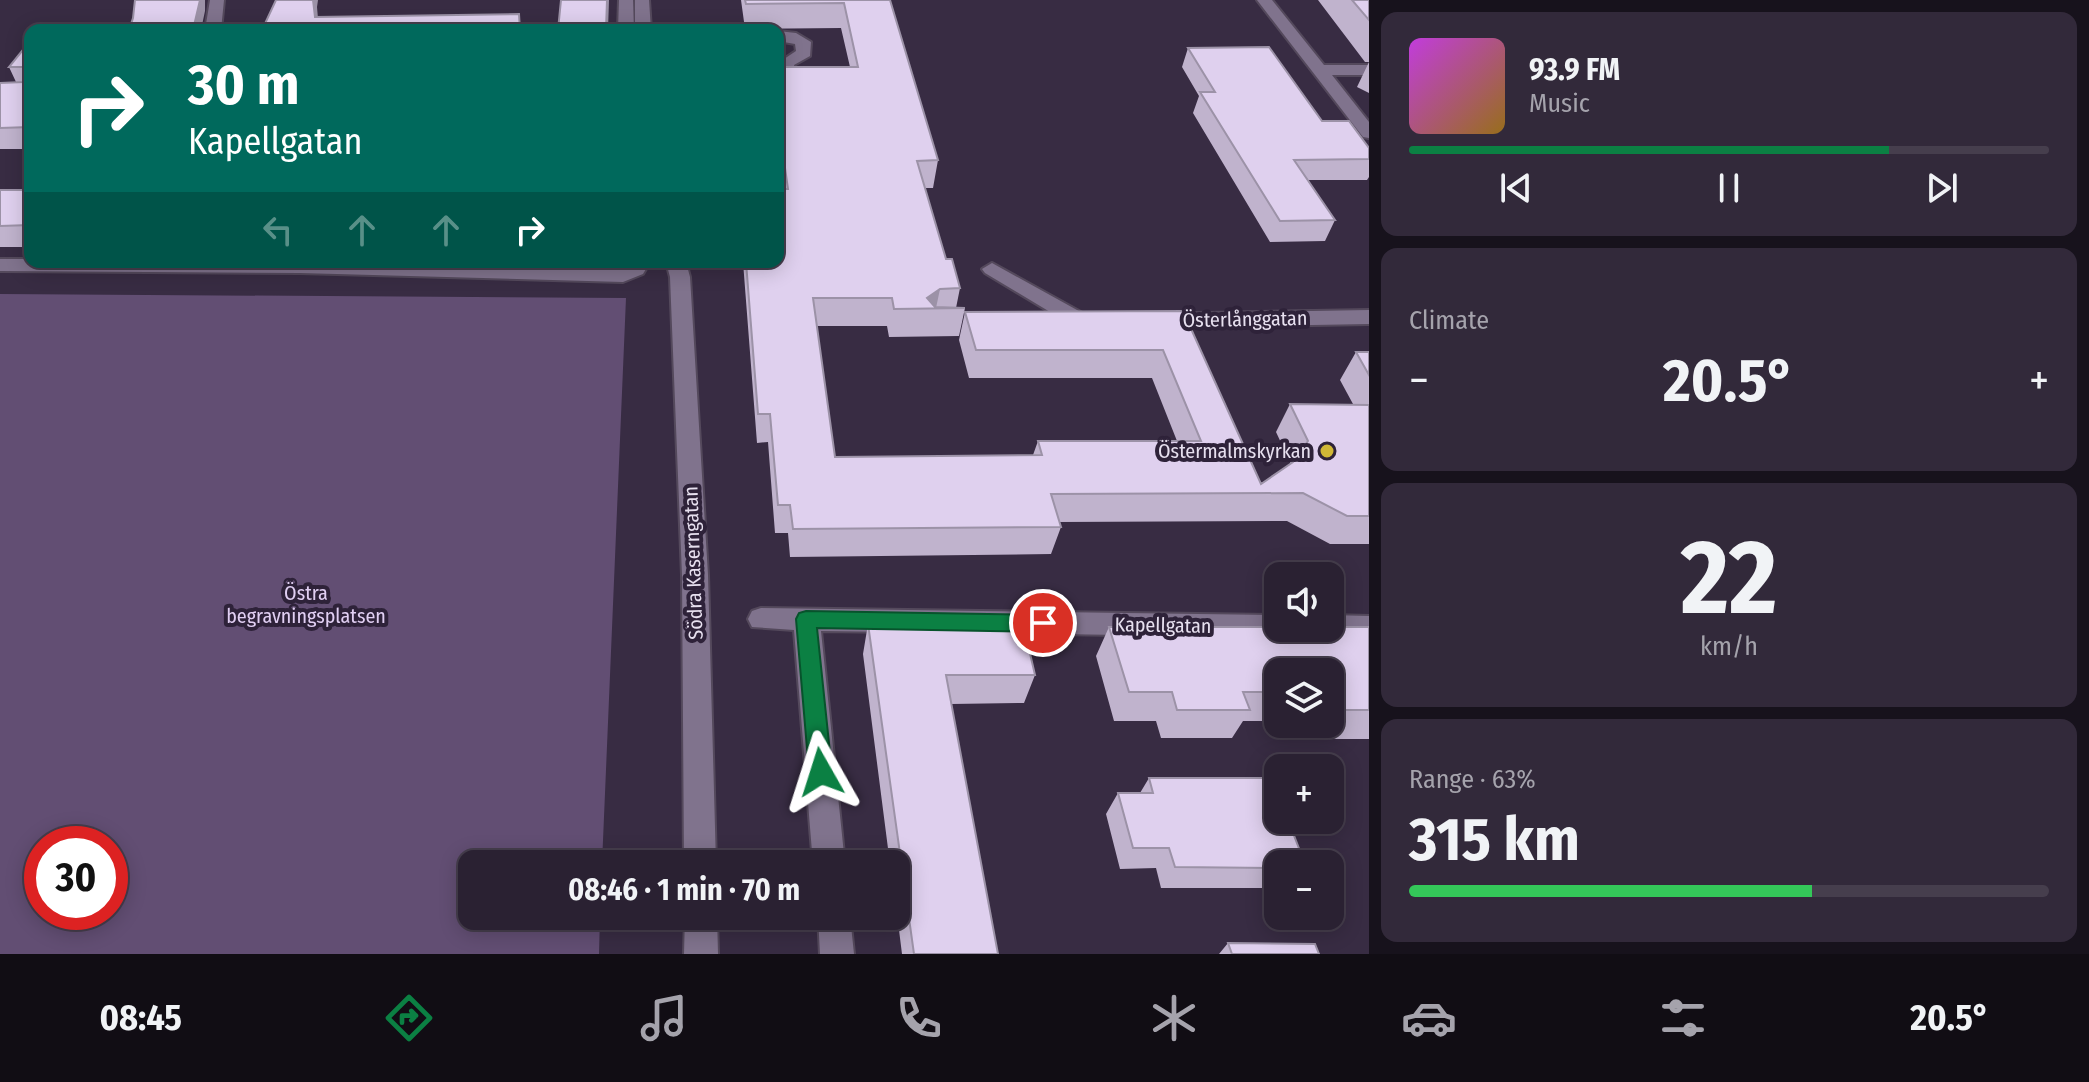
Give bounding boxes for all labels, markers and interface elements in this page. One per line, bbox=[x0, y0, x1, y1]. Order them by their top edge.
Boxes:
text: 30 m bbox=[188, 52, 299, 119]
text: 93.9 FM bbox=[1529, 52, 1620, 88]
icon: right bbox=[56, 56, 160, 160]
text: Music bbox=[1529, 88, 1590, 119]
text: Kapellgatan bbox=[188, 120, 362, 164]
icon: previous bbox=[1494, 166, 1538, 210]
icon: pause bbox=[1707, 166, 1751, 210]
icon: next bbox=[1920, 166, 1964, 210]
icon: left bbox=[256, 208, 300, 252]
icon: ahead bbox=[340, 208, 384, 252]
icon: ahead bbox=[424, 208, 468, 252]
icon: right bbox=[508, 208, 552, 252]
text: Climate bbox=[1409, 305, 1489, 336]
street label: Österlånggatan bbox=[1182, 306, 1308, 332]
text: 20.5° bbox=[1663, 345, 1795, 417]
text: − bbox=[1409, 354, 1429, 407]
text: + bbox=[2029, 354, 2049, 407]
place label: Östermalmskyrkan bbox=[1158, 439, 1311, 463]
marker: Östermalmskyrkan bbox=[1318, 442, 1336, 460]
street label: Södra Kaserngatan bbox=[678, 486, 708, 640]
text: 22 bbox=[1681, 516, 1777, 641]
map controls bbox=[1264, 562, 1344, 930]
button: sound bbox=[1264, 562, 1344, 642]
park label: Östra begravningsplatsen bbox=[226, 581, 386, 628]
pin bbox=[1009, 589, 1077, 657]
icon: arrive bbox=[1021, 601, 1065, 645]
street label: Kapellgatan bbox=[1114, 612, 1212, 638]
text: km/h bbox=[1700, 631, 1758, 662]
button: layers bbox=[1264, 658, 1344, 738]
position arrow bbox=[779, 730, 863, 814]
button: + bbox=[1264, 754, 1344, 834]
text: Range · 63% bbox=[1409, 764, 1536, 795]
text: 315 km bbox=[1409, 804, 1580, 876]
speed limit sign: 30 bbox=[24, 826, 128, 930]
button: − bbox=[1264, 850, 1344, 930]
text: 08:46 · 1 min · 70 m bbox=[568, 872, 800, 908]
icon: directions bbox=[381, 990, 437, 1046]
icon: music bbox=[636, 990, 692, 1046]
icon: phone bbox=[891, 990, 947, 1046]
icon: climate bbox=[1146, 990, 1202, 1046]
icon: car bbox=[1401, 990, 1457, 1046]
icon: filters bbox=[1655, 990, 1711, 1046]
text: 08:45 bbox=[99, 996, 182, 1040]
text: 20.5° bbox=[1910, 996, 1989, 1040]

